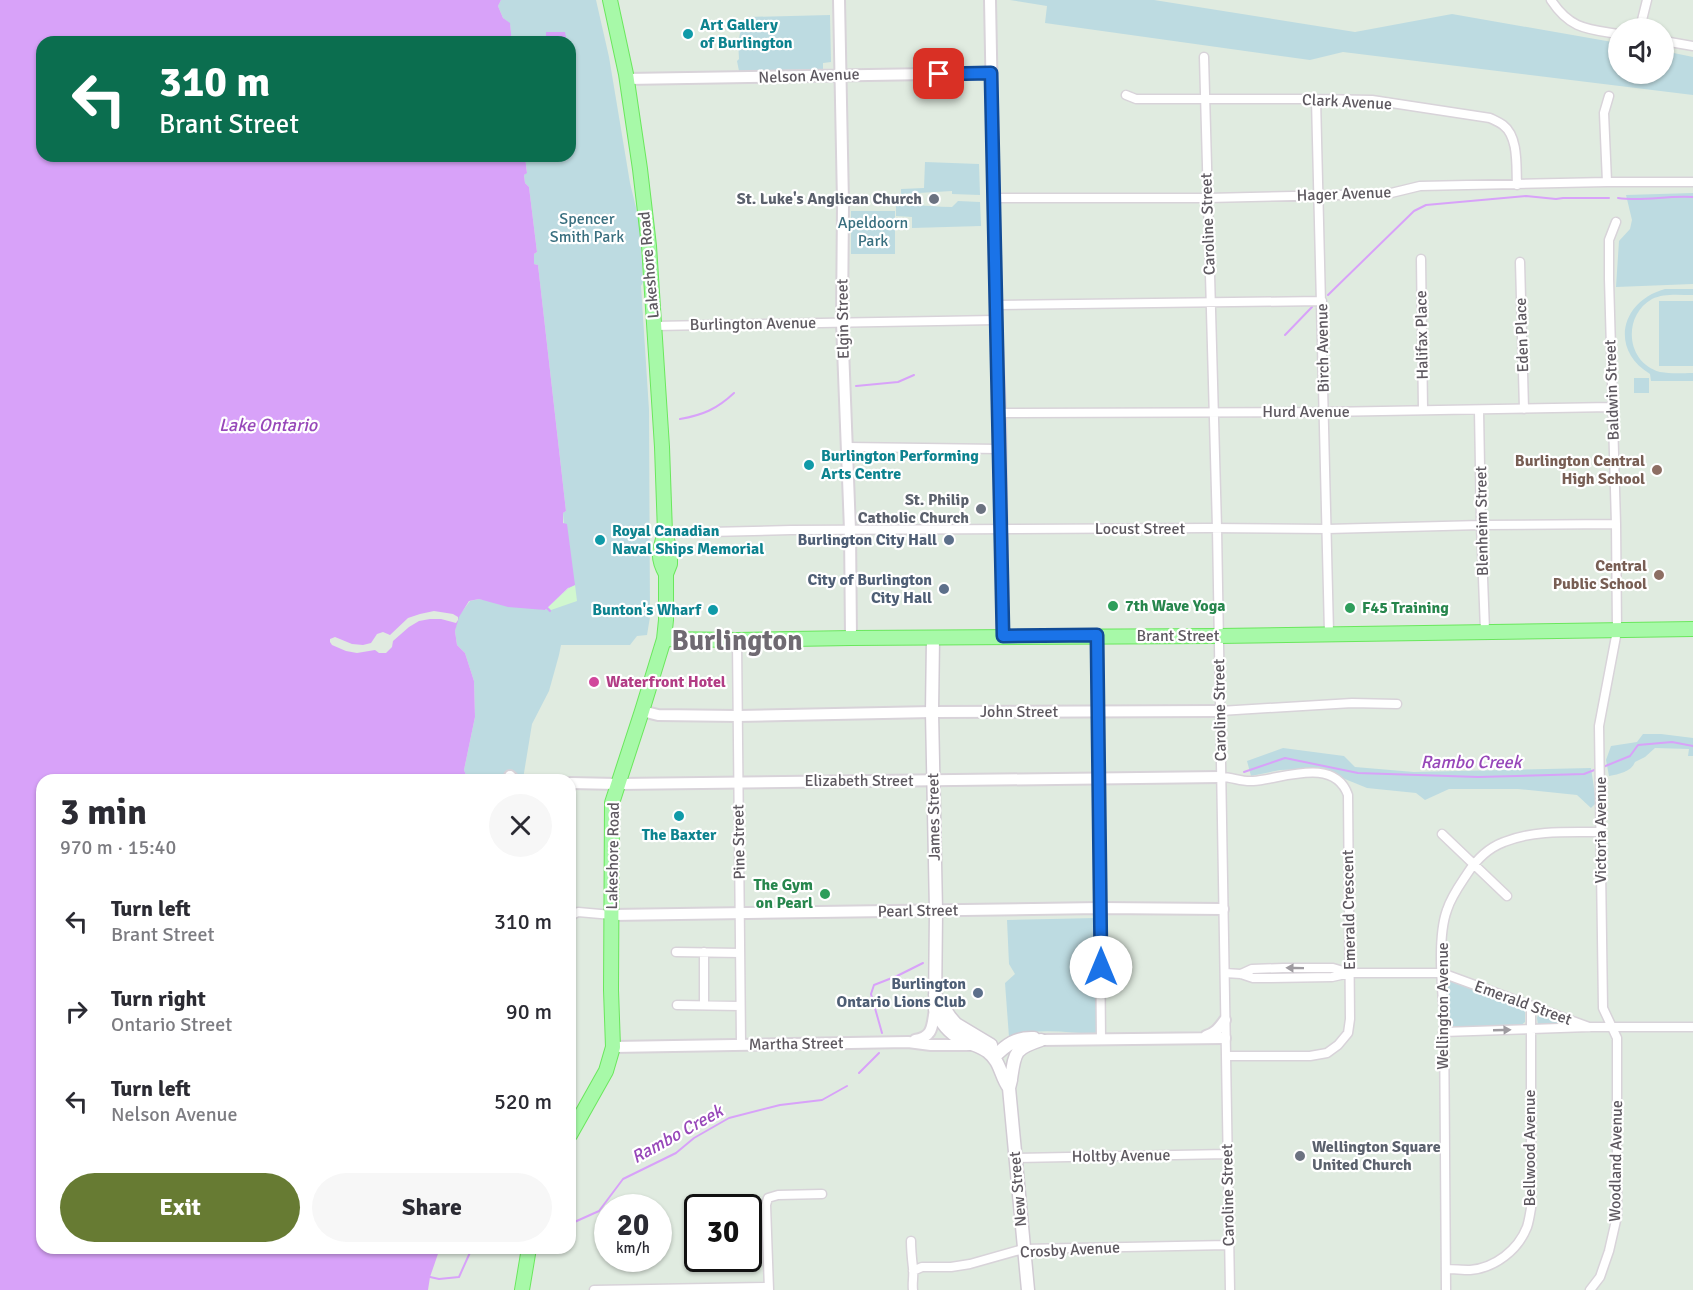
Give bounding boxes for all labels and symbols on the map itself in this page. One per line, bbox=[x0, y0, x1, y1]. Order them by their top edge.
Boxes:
place label: Art Gallery of Burlington bbox=[700, 15, 793, 53]
marker: Art Gallery of Burlington bbox=[681, 27, 695, 41]
pin bbox=[913, 48, 964, 99]
street label: Nelson Avenue bbox=[758, 64, 860, 88]
street label: Clark Avenue bbox=[1302, 90, 1392, 114]
street label: Caroline Street bbox=[1196, 172, 1220, 276]
street label: Hager Avenue bbox=[1296, 182, 1392, 206]
place label: St. Luke's Anglican Church bbox=[737, 189, 922, 209]
marker: St. Luke's Anglican Church bbox=[927, 192, 941, 206]
park label: Spencer Smith Park bbox=[550, 209, 624, 247]
street label: Lakeshore Road bbox=[634, 211, 664, 319]
park label: Apeldoorn Park bbox=[838, 213, 908, 251]
street label: Elgin Street bbox=[832, 278, 854, 359]
street label: Halifax Place bbox=[1411, 290, 1433, 380]
street label: Eden Place bbox=[1511, 297, 1533, 373]
street label: Birch Avenue bbox=[1312, 303, 1334, 393]
street label: Burlington Avenue bbox=[690, 313, 816, 335]
street label: Baldwin Street bbox=[1600, 339, 1624, 441]
street label: Hurd Avenue bbox=[1262, 402, 1350, 422]
water label: Lake Ontario bbox=[219, 414, 319, 436]
place label: Burlington Performing Arts Centre bbox=[821, 446, 979, 484]
place label: Burlington Central High School bbox=[1515, 451, 1645, 489]
marker: Burlington Performing Arts Centre bbox=[802, 458, 816, 472]
marker: Burlington Central High School bbox=[1650, 463, 1664, 477]
street label: Blenheim Street bbox=[1471, 465, 1493, 576]
place label: St. Philip Catholic Church bbox=[858, 490, 969, 528]
marker: St. Philip Catholic Church bbox=[974, 502, 988, 516]
street label: Locust Street bbox=[1095, 519, 1186, 539]
place label: Royal Canadian Naval Ships Memorial bbox=[612, 521, 764, 559]
place label: Burlington City Hall bbox=[798, 530, 937, 550]
marker: Royal Canadian Naval Ships Memorial bbox=[593, 533, 607, 547]
marker: Burlington City Hall bbox=[942, 533, 956, 547]
place label: Central Public School bbox=[1553, 556, 1647, 594]
marker: Central Public School bbox=[1652, 568, 1666, 582]
place label: City of Burlington City Hall bbox=[807, 570, 932, 608]
marker: City of Burlington City Hall bbox=[937, 582, 951, 596]
place label: 7th Wave Yoga bbox=[1125, 596, 1225, 616]
place label: F45 Training bbox=[1362, 598, 1449, 618]
marker: 7th Wave Yoga bbox=[1106, 599, 1120, 613]
place label: Bunton's Wharf bbox=[592, 600, 702, 620]
marker: F45 Training bbox=[1343, 601, 1357, 615]
marker: Bunton's Wharf bbox=[706, 603, 720, 617]
district label: Burlington bbox=[672, 624, 802, 658]
street label: Brant Street bbox=[1137, 626, 1220, 646]
street label: Caroline Street bbox=[1209, 658, 1231, 761]
place label: Waterfront Hotel bbox=[606, 672, 726, 692]
marker: Waterfront Hotel bbox=[587, 675, 601, 689]
street label: John Street bbox=[980, 702, 1058, 722]
water label: Rambo Creek bbox=[1420, 751, 1524, 773]
street label: Elizabeth Street bbox=[804, 771, 914, 791]
street label: James Street bbox=[923, 773, 945, 861]
street label: Victoria Avenue bbox=[1591, 776, 1611, 884]
street label: Lakeshore Road bbox=[602, 802, 624, 910]
street label: Pine Street bbox=[728, 804, 750, 880]
marker: The Baxter bbox=[672, 809, 686, 823]
place label: The Baxter bbox=[642, 825, 717, 845]
street label: Emerald Crescent bbox=[1338, 849, 1360, 970]
place label: The Gym on Pearl bbox=[753, 875, 813, 913]
marker: The Gym on Pearl bbox=[818, 887, 832, 901]
street label: Pearl Street bbox=[878, 900, 959, 922]
position arrow bbox=[1069, 935, 1133, 999]
street label: Wellington Avenue bbox=[1433, 942, 1453, 1070]
one-way arrow bbox=[1286, 964, 1305, 973]
place label: Burlington Ontario Lions Club bbox=[837, 974, 966, 1012]
street label: Emerald Street bbox=[1472, 976, 1575, 1030]
marker: Burlington Ontario Lions Club bbox=[971, 986, 985, 1000]
one-way arrow bbox=[1492, 1025, 1511, 1035]
street label: Martha Street bbox=[748, 1033, 844, 1055]
street label: Bellwood Avenue bbox=[1520, 1090, 1540, 1206]
water label: Rambo Creek bbox=[627, 1099, 728, 1168]
street label: Woodland Avenue bbox=[1605, 1100, 1627, 1222]
place label: Wellington Square United Church bbox=[1312, 1137, 1441, 1175]
street label: Caroline Street bbox=[1217, 1143, 1239, 1246]
street label: Holtby Avenue bbox=[1072, 1145, 1170, 1167]
marker: Wellington Square United Church bbox=[1293, 1149, 1307, 1163]
street label: New Street bbox=[1005, 1150, 1031, 1227]
speed limit sign: 30 bbox=[684, 1194, 762, 1272]
street label: Crosby Avenue bbox=[1020, 1237, 1120, 1263]

